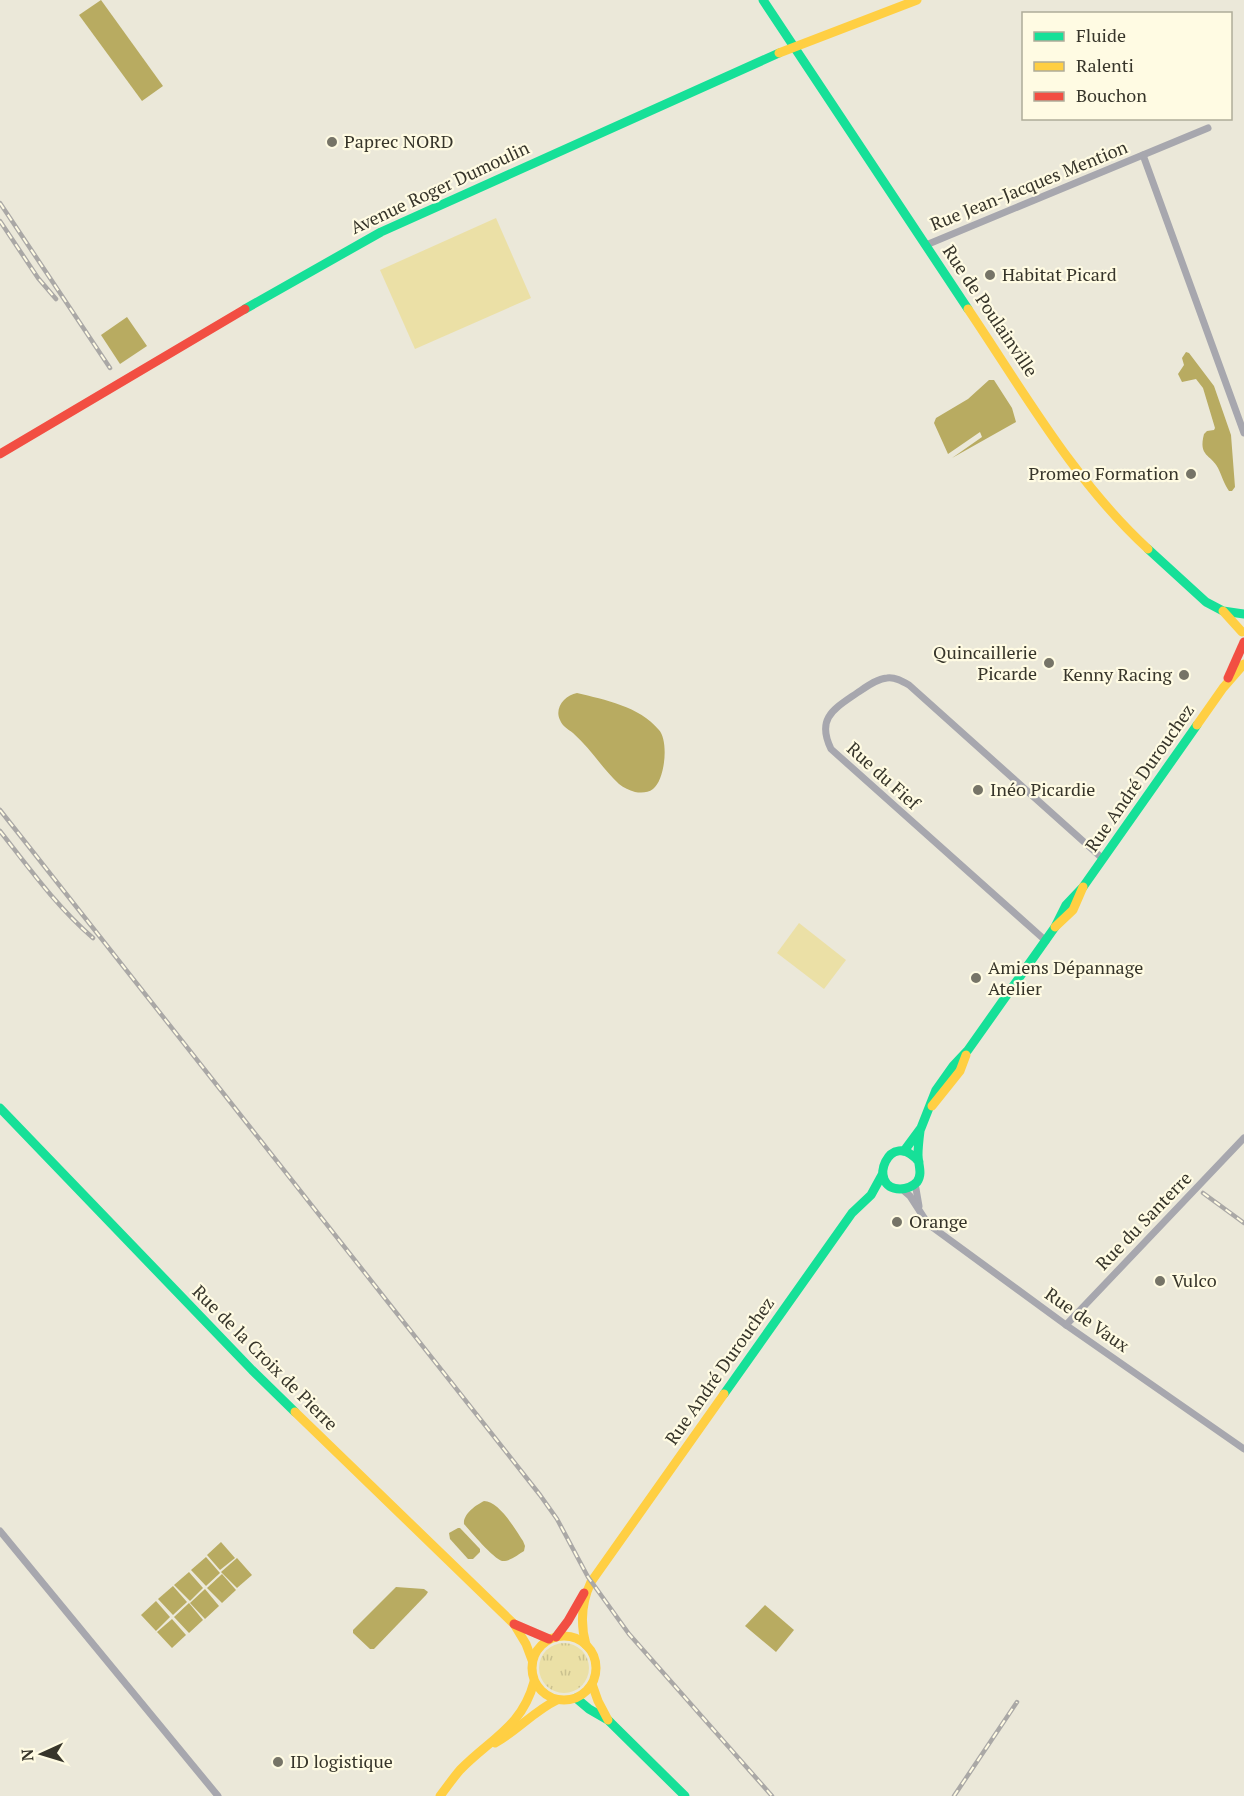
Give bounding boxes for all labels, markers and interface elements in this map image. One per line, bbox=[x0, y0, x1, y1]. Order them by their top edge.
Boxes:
legend bbox=[1022, 12, 1232, 120]
text: Fluide bbox=[1076, 23, 1126, 47]
text: Ralenti bbox=[1076, 53, 1134, 77]
text: Bouchon bbox=[1076, 83, 1147, 107]
place label: Paprec NORD bbox=[344, 129, 453, 153]
street label: Rue Jean-Jacques Mention bbox=[926, 134, 1131, 236]
marker: Paprec NORD bbox=[325, 135, 339, 149]
street label: Avenue Roger Dumoulin bbox=[346, 135, 533, 239]
street label: Rue de Poulainville bbox=[938, 240, 1044, 381]
place label: Habitat Picard bbox=[1002, 262, 1117, 286]
marker: Habitat Picard bbox=[983, 268, 997, 282]
place label: Promeo Formation bbox=[1028, 461, 1179, 485]
marker: Promeo Formation bbox=[1184, 467, 1198, 481]
place label: Quincaillerie Picarde bbox=[933, 640, 1037, 685]
marker: Quincaillerie Picarde bbox=[1042, 656, 1056, 670]
place label: Kenny Racing bbox=[1063, 662, 1173, 686]
marker: Kenny Racing bbox=[1177, 668, 1191, 682]
street label: Rue André Durouchez bbox=[1079, 699, 1199, 856]
street label: Rue du Fief bbox=[842, 736, 927, 816]
place label: Inéo Picardie bbox=[990, 777, 1095, 801]
marker: Inéo Picardie bbox=[971, 783, 985, 797]
place label: Amiens Dépannage Atelier bbox=[988, 955, 1143, 1000]
marker: Amiens Dépannage Atelier bbox=[969, 971, 983, 985]
street label: Rue du Santerre bbox=[1090, 1166, 1196, 1275]
place label: Orange bbox=[909, 1209, 968, 1233]
marker: Orange bbox=[890, 1215, 904, 1229]
place label: Vulco bbox=[1172, 1268, 1217, 1292]
marker: Vulco bbox=[1153, 1274, 1167, 1288]
street label: Rue de la Croix de Pierre bbox=[188, 1279, 344, 1435]
street label: Rue de Vaux bbox=[1041, 1281, 1135, 1357]
street label: Rue André Durouchez bbox=[659, 1292, 779, 1449]
north arrow bbox=[12, 1724, 72, 1784]
text: N bbox=[16, 1748, 38, 1762]
place label: ID logistique bbox=[290, 1749, 393, 1773]
marker: ID logistique bbox=[271, 1755, 285, 1769]

